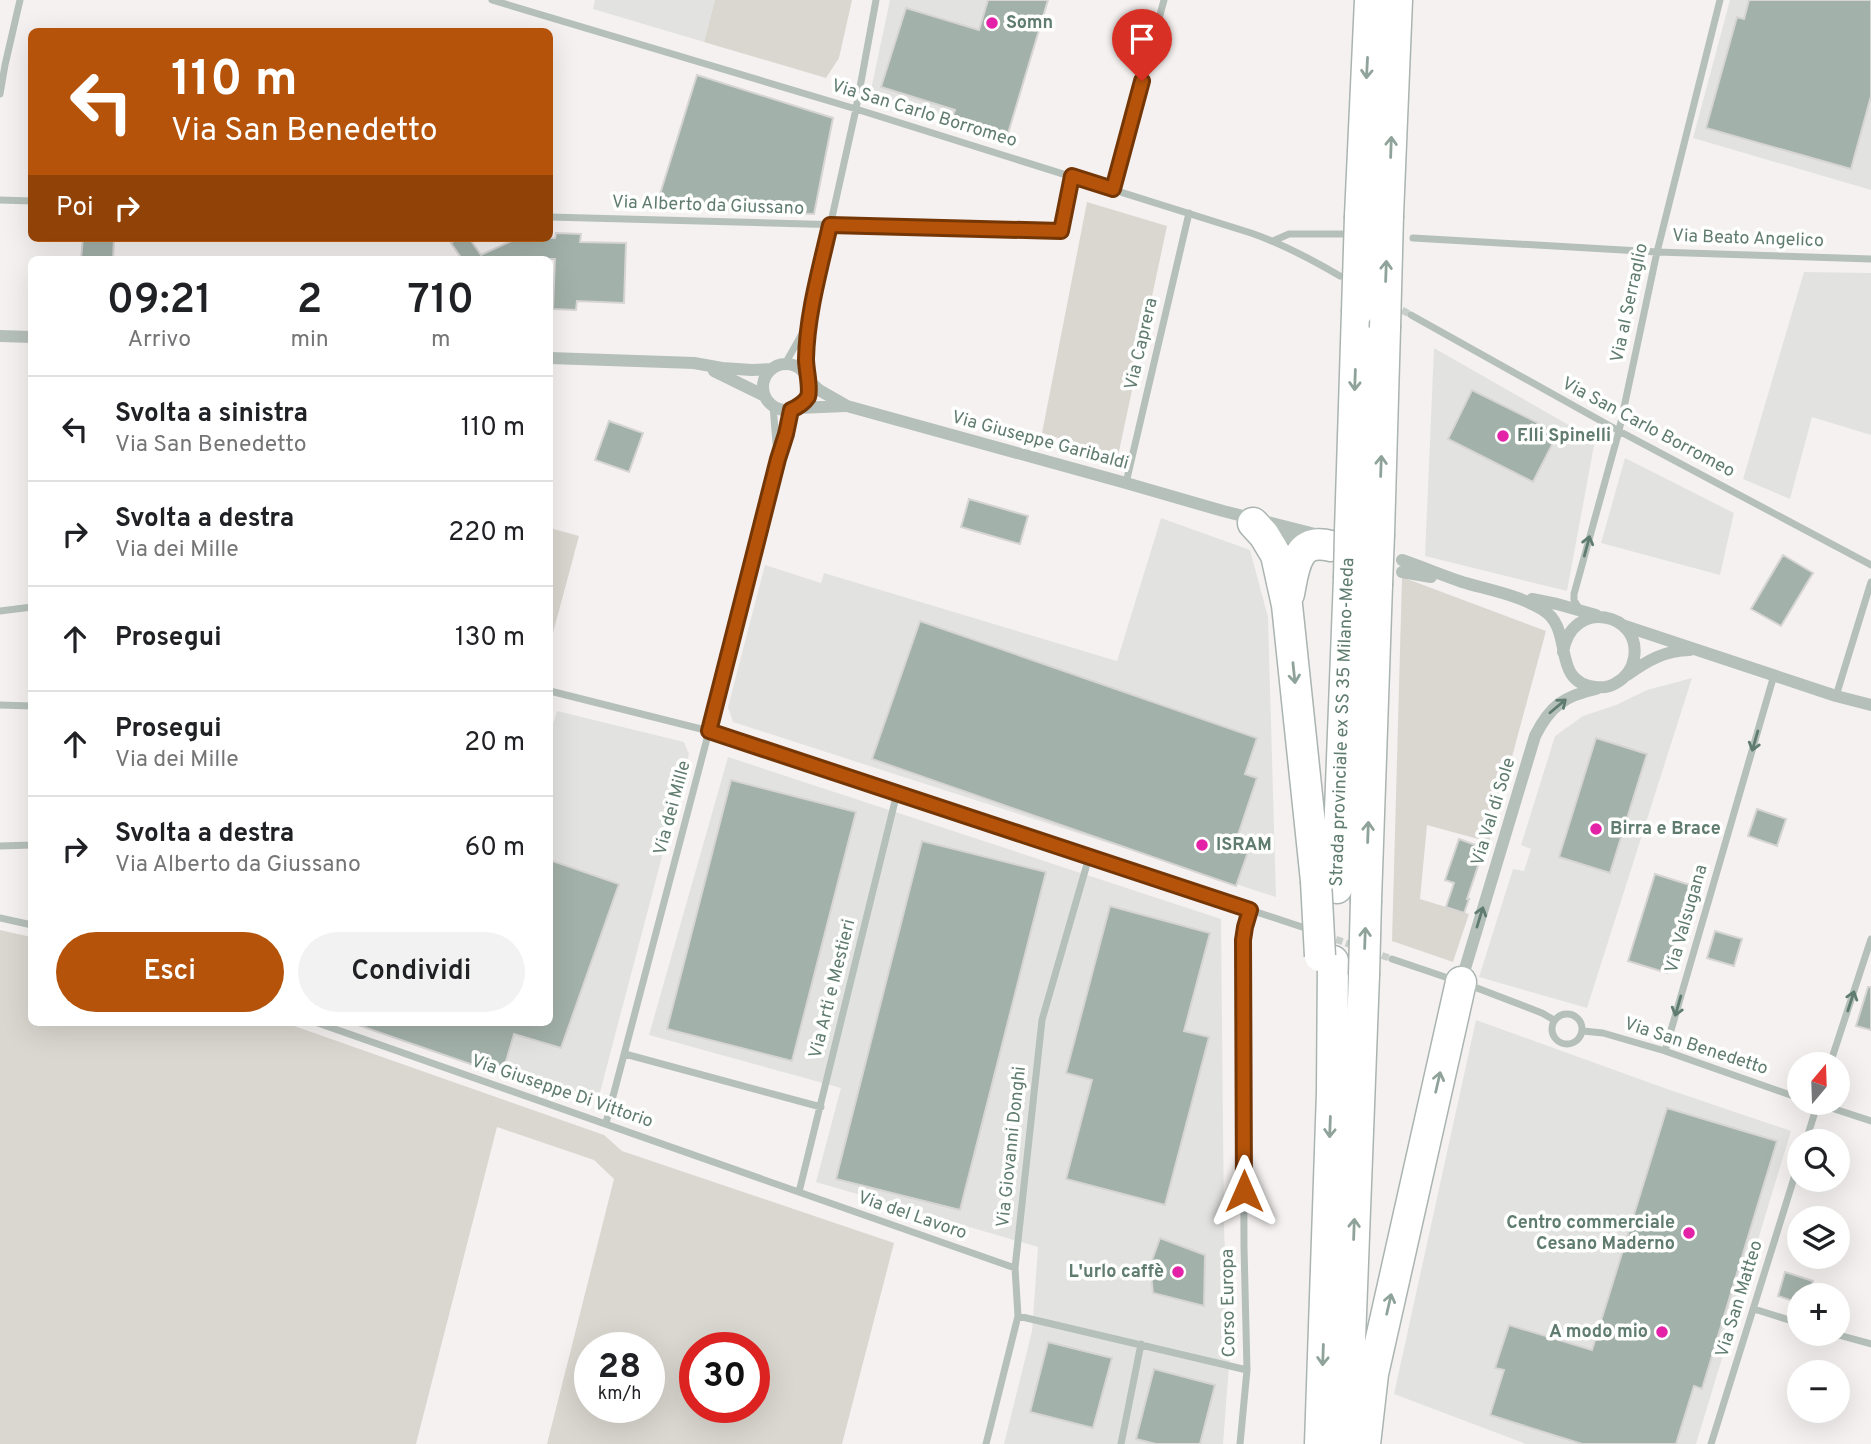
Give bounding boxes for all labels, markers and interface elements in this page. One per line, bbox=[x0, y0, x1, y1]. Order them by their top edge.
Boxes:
pin bbox=[1112, 9, 1172, 81]
place label: Somn bbox=[1006, 12, 1053, 35]
marker: Somn bbox=[984, 15, 1000, 31]
icon: arrive bbox=[1123, 20, 1161, 58]
text: 110 m bbox=[171, 51, 298, 113]
icon: left bbox=[56, 56, 147, 147]
one-way arrow bbox=[1360, 56, 1373, 79]
street label: Via San Carlo Borromeo bbox=[828, 75, 1020, 153]
text: Via San Benedetto bbox=[171, 112, 438, 152]
one-way arrow bbox=[1384, 136, 1397, 159]
icon: right bbox=[108, 189, 146, 227]
street label: Via Alberto da Giussano bbox=[611, 191, 805, 221]
text: Poi bbox=[56, 192, 94, 225]
street label: Via Beato Angelico bbox=[1672, 225, 1824, 253]
street label: Via al Serraglio bbox=[1606, 241, 1654, 365]
one-way arrow bbox=[1380, 260, 1393, 283]
text: 09:21 bbox=[107, 275, 212, 328]
text: 2 bbox=[297, 275, 322, 328]
text: 710 bbox=[407, 275, 474, 328]
street label: Via Caprera bbox=[1120, 296, 1164, 392]
text: Arrivo bbox=[127, 326, 191, 355]
text: min bbox=[290, 326, 329, 355]
text: m bbox=[431, 326, 451, 355]
one-way arrow bbox=[1348, 368, 1361, 391]
street label: Via San Carlo Borromeo bbox=[1557, 373, 1739, 483]
text: Svolta a sinistra bbox=[115, 398, 308, 431]
street label: Via Giuseppe Garibaldi bbox=[949, 406, 1131, 476]
icon: left bbox=[56, 410, 94, 448]
text: 110 m bbox=[461, 412, 525, 445]
place label: F.lli Spinelli bbox=[1517, 425, 1611, 448]
marker: F.lli Spinelli bbox=[1495, 428, 1511, 444]
text: Via San Benedetto bbox=[115, 431, 307, 460]
one-way arrow bbox=[1374, 454, 1388, 477]
text: Svolta a destra bbox=[115, 503, 294, 536]
icon: right bbox=[56, 515, 94, 553]
text: 220 m bbox=[448, 517, 525, 550]
one-way arrow bbox=[1581, 535, 1594, 558]
text: Via dei Mille bbox=[115, 536, 239, 565]
street label: Strada provinciale ex SS 35 Milano-Meda bbox=[1326, 557, 1360, 887]
icon: ahead bbox=[56, 620, 94, 658]
text: Prosegui bbox=[115, 622, 222, 655]
text: 130 m bbox=[455, 622, 525, 655]
one-way arrow bbox=[1288, 661, 1301, 683]
one-way arrow bbox=[1548, 698, 1566, 714]
text: Prosegui bbox=[115, 713, 222, 746]
icon: ahead bbox=[56, 725, 94, 763]
text: 20 m bbox=[464, 727, 525, 760]
one-way arrow bbox=[1748, 729, 1761, 752]
text: Via dei Mille bbox=[115, 746, 239, 775]
street label: Via Val di Sole bbox=[1467, 755, 1521, 869]
street label: Via dei Mille bbox=[649, 758, 697, 858]
text: Svolta a destra bbox=[115, 818, 294, 851]
place label: Birra e Brace bbox=[1610, 818, 1721, 841]
one-way arrow bbox=[1362, 821, 1375, 844]
marker: Birra e Brace bbox=[1588, 821, 1604, 837]
icon: right bbox=[56, 830, 94, 868]
text: 60 m bbox=[465, 832, 525, 865]
place label: ISRAM bbox=[1216, 834, 1272, 857]
marker: ISRAM bbox=[1194, 837, 1210, 853]
text: Via Alberto da Giussano bbox=[115, 851, 361, 880]
street label: Via Valsugana bbox=[1661, 862, 1713, 976]
one-way arrow bbox=[1475, 906, 1488, 928]
street label: Via Arti e Mestieri bbox=[805, 917, 861, 1061]
one-way arrow bbox=[1358, 927, 1371, 950]
button: Esci bbox=[56, 932, 284, 1012]
button: Condividi bbox=[298, 932, 525, 1012]
one-way arrow bbox=[1845, 991, 1858, 1013]
one-way arrow bbox=[1670, 995, 1683, 1017]
street label: Via San Benedetto bbox=[1621, 1013, 1771, 1081]
street label: Via Giuseppe Di Vittorio bbox=[468, 1050, 656, 1134]
north arrow bbox=[1787, 1052, 1850, 1115]
map controls bbox=[1787, 1052, 1850, 1423]
street label: Via Giovanni Donghi bbox=[992, 1065, 1032, 1229]
one-way arrow bbox=[1432, 1071, 1446, 1094]
one-way arrow bbox=[1324, 1115, 1337, 1138]
button: search bbox=[1787, 1129, 1850, 1192]
position arrow bbox=[1207, 1154, 1281, 1228]
street label: Via del Lavoro bbox=[854, 1187, 970, 1245]
button: layers bbox=[1787, 1206, 1850, 1269]
place label: Centro commerciale Cesano Maderno bbox=[1506, 1212, 1675, 1256]
one-way arrow bbox=[1348, 1218, 1361, 1241]
marker: Centro commerciale Cesano Maderno bbox=[1681, 1225, 1697, 1241]
street label: Via San Matteo bbox=[1711, 1238, 1769, 1360]
street label: Corso Europa bbox=[1217, 1249, 1241, 1357]
place label: L'urlo caffè bbox=[1068, 1261, 1164, 1284]
marker: L'urlo caffè bbox=[1170, 1264, 1186, 1280]
button: + bbox=[1787, 1283, 1850, 1346]
one-way arrow bbox=[1382, 1293, 1396, 1316]
place label: A modo mio bbox=[1549, 1321, 1648, 1344]
marker: A modo mio bbox=[1654, 1324, 1670, 1340]
speed limit sign: 30 bbox=[679, 1332, 770, 1423]
one-way arrow bbox=[1316, 1343, 1330, 1366]
text: 28 bbox=[598, 1346, 641, 1390]
button: − bbox=[1787, 1360, 1850, 1423]
text: km/h bbox=[598, 1383, 641, 1406]

